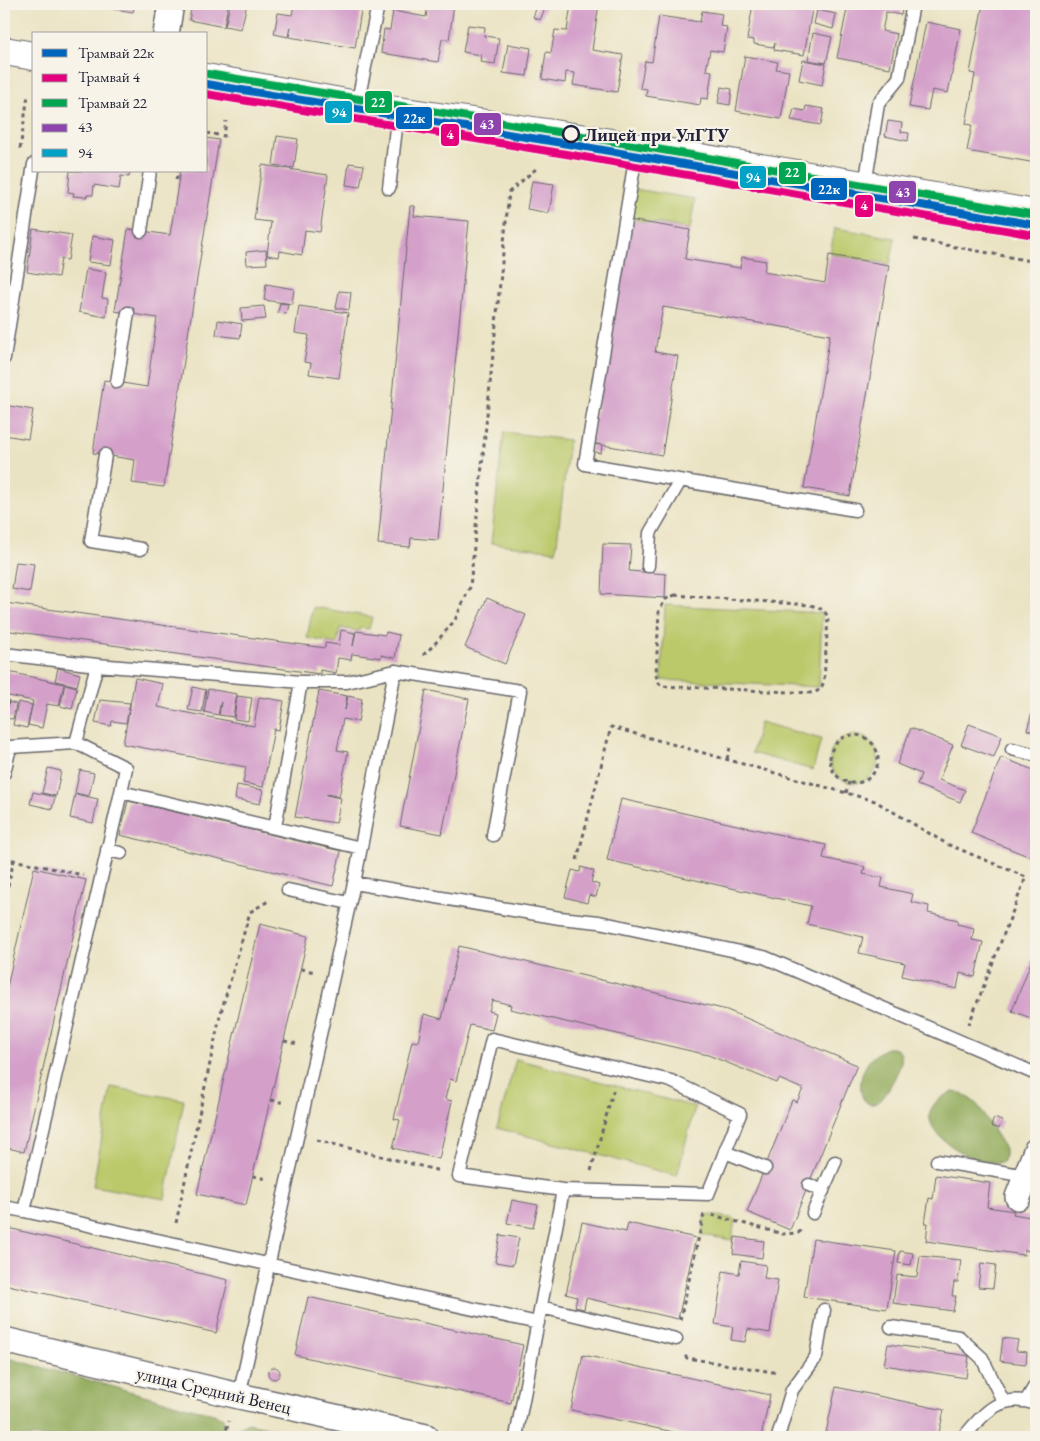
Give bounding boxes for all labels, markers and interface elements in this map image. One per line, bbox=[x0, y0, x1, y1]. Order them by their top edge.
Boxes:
legend bbox=[32, 32, 208, 172]
text: Трамвай 22к bbox=[78, 43, 154, 62]
text: Трамвай 4 bbox=[78, 67, 141, 86]
line badge: 22 bbox=[364, 90, 393, 114]
text: Трамвай 22 bbox=[78, 93, 148, 112]
text: 22 bbox=[371, 93, 386, 111]
line badge: 94 bbox=[324, 100, 353, 124]
text: 94 bbox=[332, 103, 347, 121]
line badge: 22к bbox=[395, 106, 433, 130]
text: 22к bbox=[403, 109, 426, 127]
line badge: 43 bbox=[473, 112, 502, 136]
text: 43 bbox=[480, 115, 494, 133]
text: 43 bbox=[78, 117, 92, 136]
line badge: 4 bbox=[440, 123, 460, 147]
place label: Лицей при УлГТУ bbox=[584, 123, 730, 146]
text: 4 bbox=[446, 125, 454, 143]
marker: Лицей при УлГТУ bbox=[562, 125, 580, 143]
text: 94 bbox=[78, 143, 93, 162]
line badge: 22 bbox=[778, 161, 807, 185]
text: 22 bbox=[785, 163, 800, 181]
line badge: 94 bbox=[739, 165, 767, 189]
text: 94 bbox=[746, 168, 761, 186]
line badge: 22к bbox=[810, 177, 848, 201]
text: 22к bbox=[818, 180, 841, 198]
line badge: 43 bbox=[888, 180, 917, 204]
text: 43 bbox=[896, 183, 910, 201]
line badge: 4 bbox=[854, 194, 874, 218]
text: 4 bbox=[860, 196, 868, 214]
street label: улица Средний Венец bbox=[134, 1361, 294, 1419]

